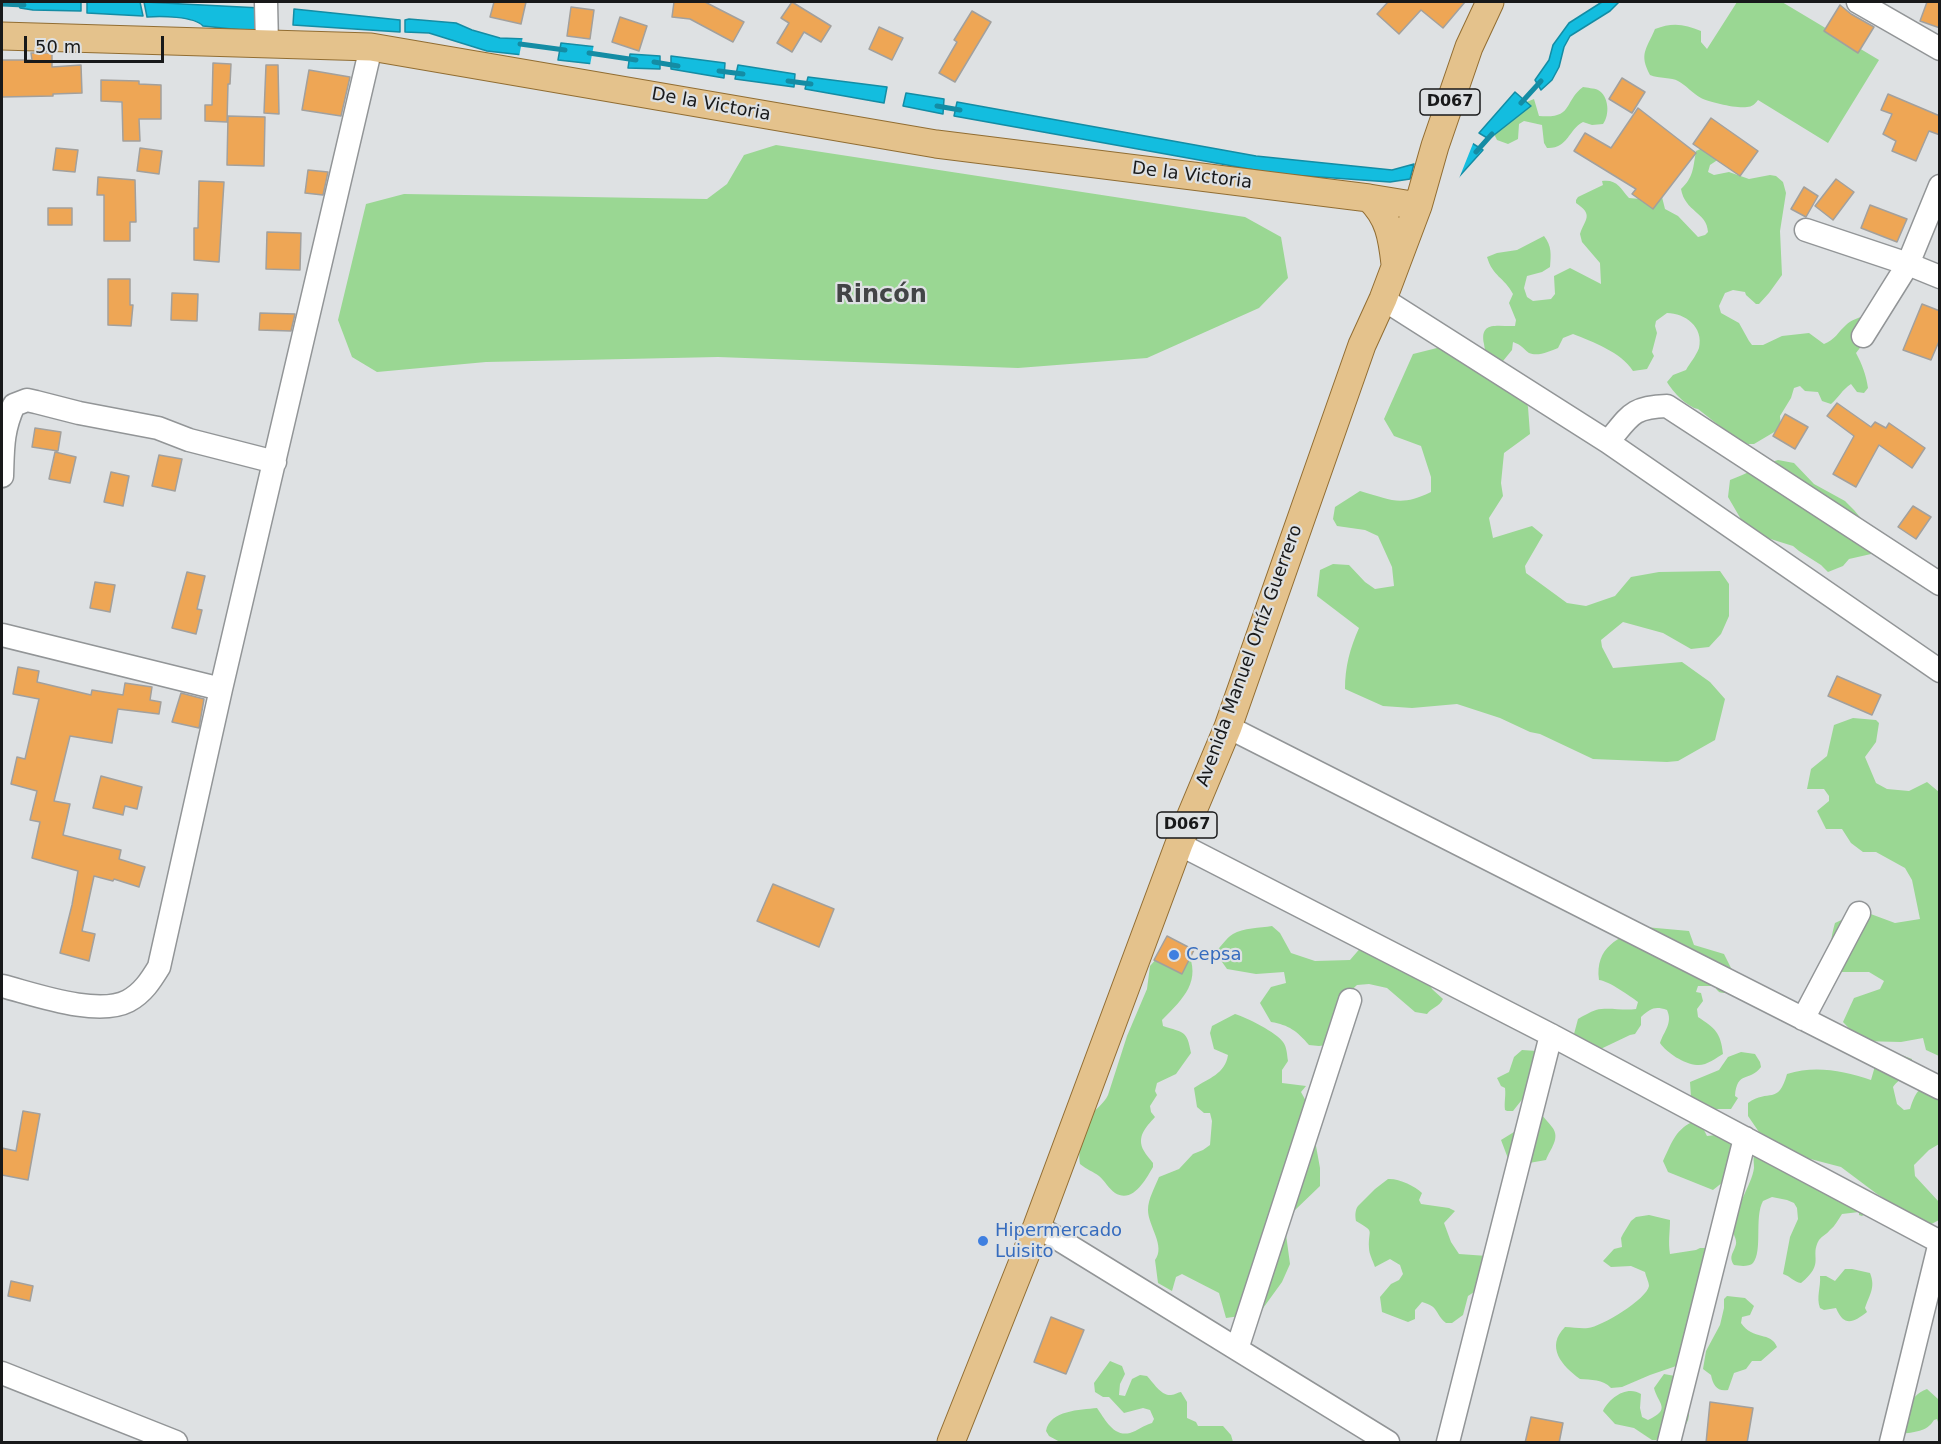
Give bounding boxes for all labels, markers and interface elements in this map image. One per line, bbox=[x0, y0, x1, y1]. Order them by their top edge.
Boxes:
scale bar bbox=[27, 24, 166, 62]
text: 50 m bbox=[35, 36, 81, 57]
street label: De la Victoria bbox=[650, 84, 772, 126]
road number: D067 bbox=[1420, 89, 1480, 115]
street label: De la Victoria bbox=[1131, 158, 1253, 194]
district label: Rincón bbox=[835, 282, 927, 310]
street label: Avenida Manuel Ortíz Guerrero bbox=[1192, 522, 1308, 790]
road number: D067 bbox=[1157, 812, 1217, 838]
place label: Cepsa bbox=[1186, 944, 1241, 966]
marker: Cepsa bbox=[1167, 948, 1181, 962]
place label: Hipermercado Luisito bbox=[995, 1220, 1122, 1262]
marker: Hipermercado Luisito bbox=[976, 1234, 990, 1248]

